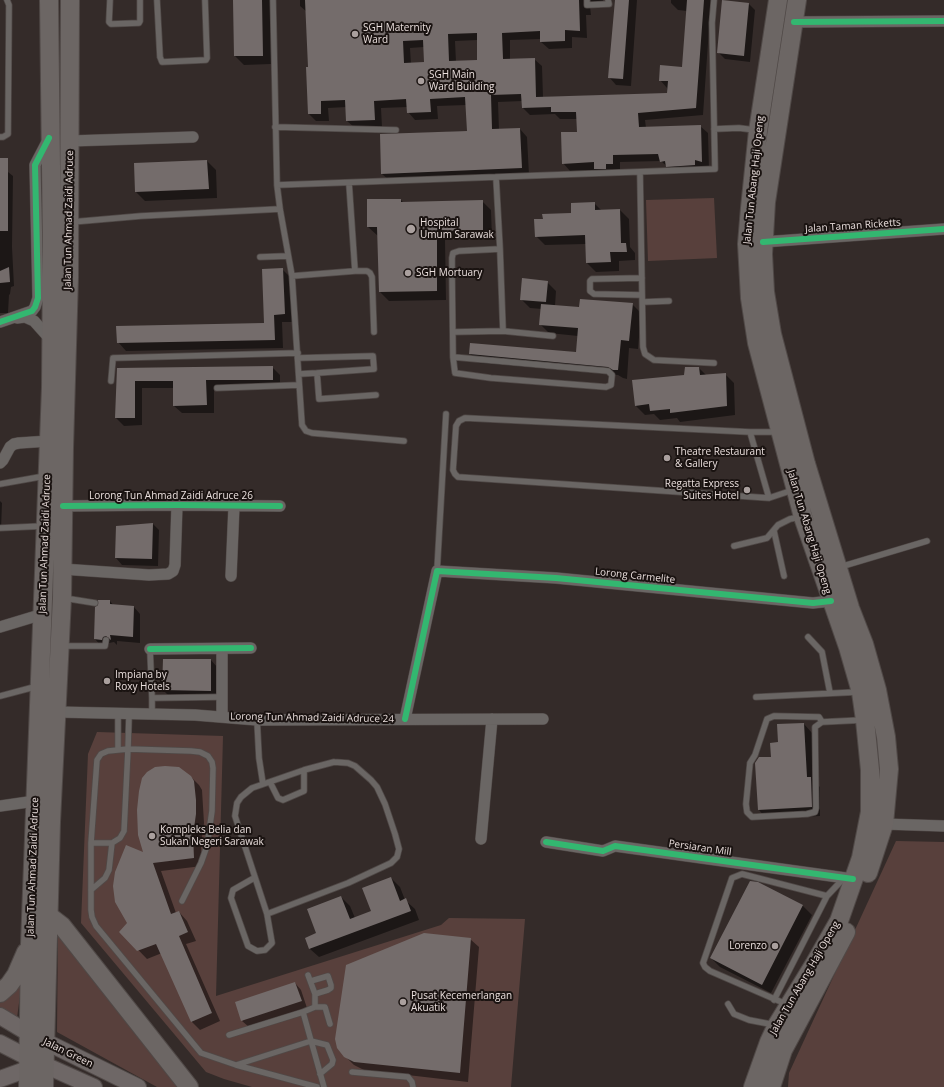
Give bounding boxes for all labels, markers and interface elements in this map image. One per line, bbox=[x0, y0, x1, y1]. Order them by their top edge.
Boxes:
place label: SGH Maternity Ward bbox=[363, 22, 431, 46]
marker: SGH Maternity Ward bbox=[350, 29, 360, 39]
place label: SGH Main Ward Building bbox=[429, 69, 494, 92]
marker: SGH Main Ward Building bbox=[416, 76, 426, 86]
street label: Jalan Tun Abang Haji Openg bbox=[741, 115, 767, 245]
street label: Jalan Tun Ahmad Zaidi Adruce bbox=[62, 150, 76, 290]
place label: Hospital Umum Sarawak bbox=[420, 217, 494, 240]
street label: Jalan Taman Ricketts bbox=[805, 217, 901, 235]
marker: Hospital Umum Sarawak bbox=[405, 223, 417, 235]
place label: SGH Mortuary bbox=[416, 267, 482, 279]
marker: SGH Mortuary bbox=[403, 268, 413, 278]
place label: Theatre Restaurant & Gallery bbox=[675, 446, 765, 470]
marker: Theatre Restaurant & Gallery bbox=[662, 453, 672, 463]
street label: Jalan Tun Abang Haji Openg bbox=[784, 468, 834, 596]
street label: Jalan Tun Ahmad Zaidi Adruce bbox=[37, 474, 53, 614]
place label: Regatta Express Suites Hotel bbox=[665, 478, 739, 502]
marker: Regatta Express Suites Hotel bbox=[742, 485, 752, 495]
street label: Lorong Tun Ahmad Zaidi Adruce 26 bbox=[89, 490, 253, 502]
street label: Lorong Carmelite bbox=[594, 566, 676, 586]
place label: Impiana by Roxy Hotels bbox=[115, 669, 170, 692]
marker: Impiana by Roxy Hotels bbox=[102, 676, 112, 686]
street label: Lorong Tun Ahmad Zaidi Adruce 24 bbox=[230, 711, 394, 725]
street label: Jalan Tun Ahmad Zaidi Adruce bbox=[25, 797, 41, 937]
place label: Kompleks Belia dan Sukan Negeri Sarawak bbox=[160, 824, 264, 848]
marker: Kompleks Belia dan Sukan Negeri Sarawak bbox=[147, 831, 157, 841]
street label: Persiaran Mill bbox=[668, 838, 732, 858]
street label: Jalan Tun Abang Haji Openg bbox=[767, 919, 843, 1037]
place label: Lorenzo bbox=[729, 940, 767, 952]
marker: Lorenzo bbox=[770, 941, 780, 951]
place label: Pusat Kecemerlangan Akuatik bbox=[411, 990, 512, 1014]
marker: Pusat Kecemerlangan Akuatik bbox=[398, 997, 408, 1007]
street label: Jalan Green bbox=[41, 1036, 95, 1070]

